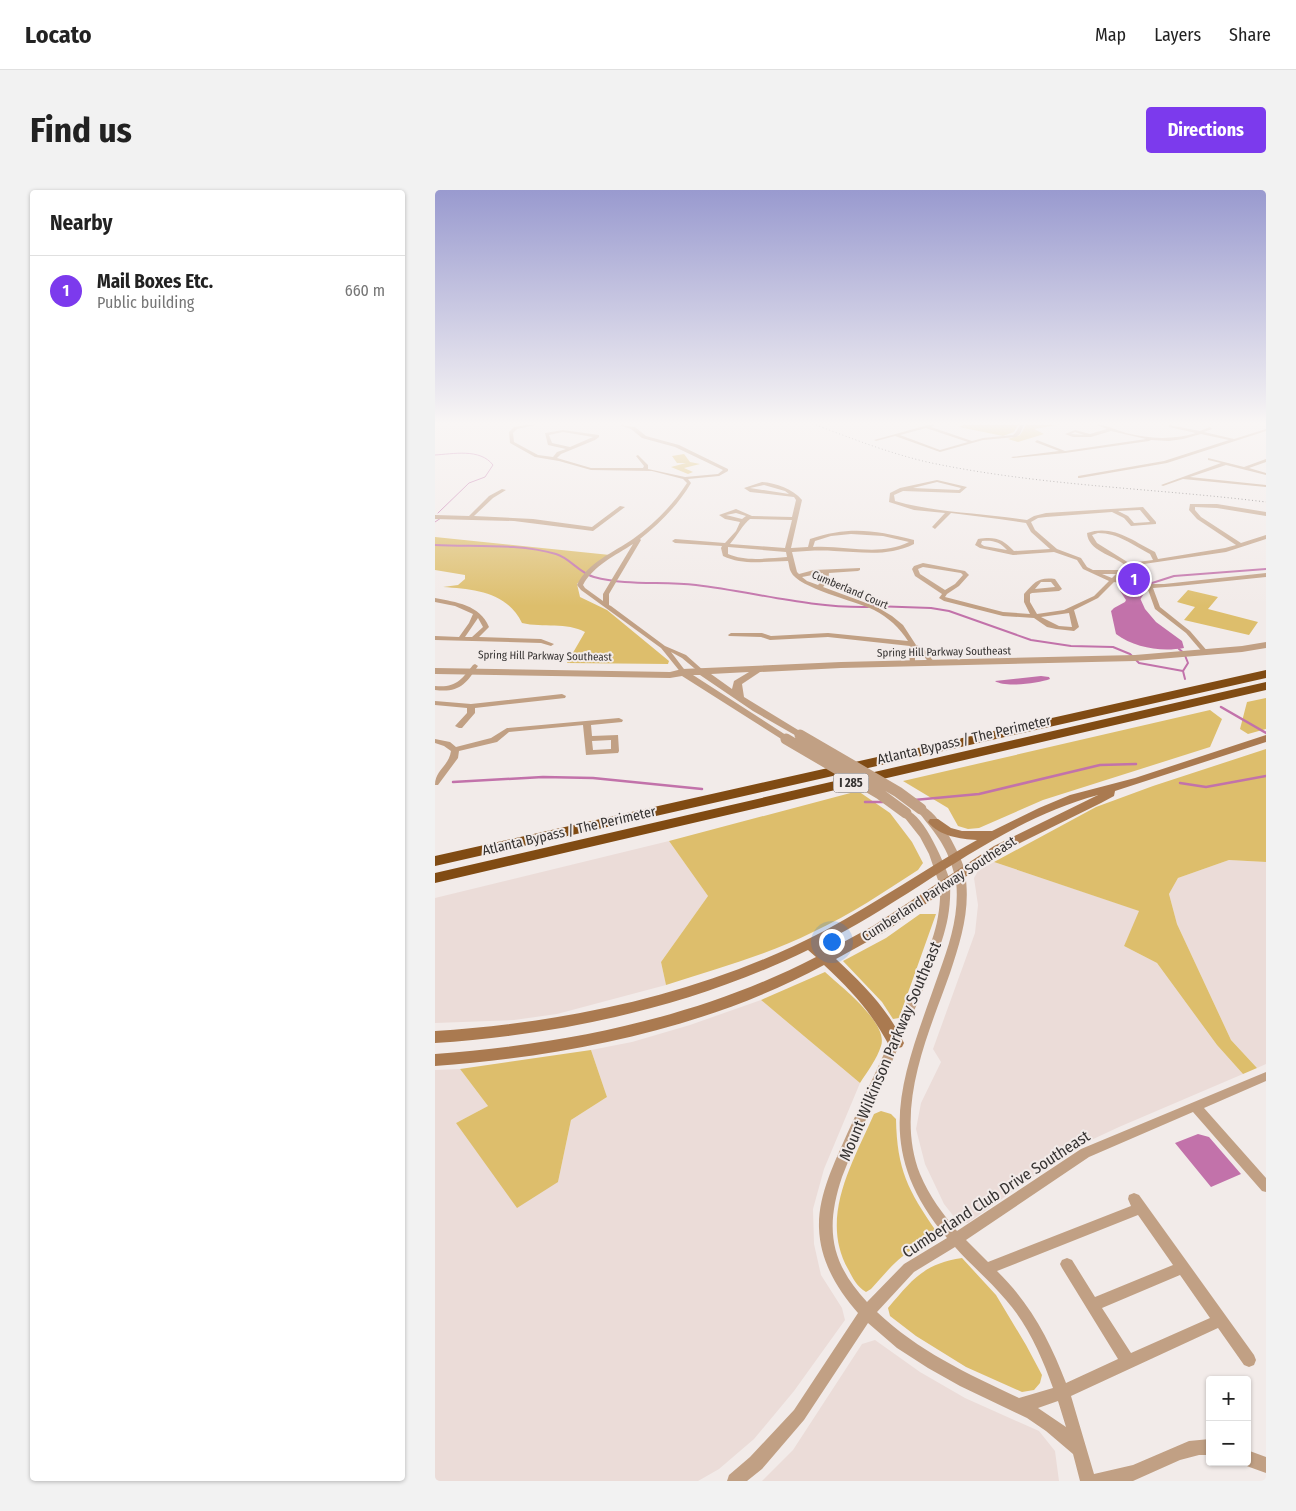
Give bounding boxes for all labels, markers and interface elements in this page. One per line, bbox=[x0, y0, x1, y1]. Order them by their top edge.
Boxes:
text: Locato bbox=[25, 21, 91, 49]
text: Map bbox=[1095, 24, 1126, 46]
text: Layers bbox=[1154, 24, 1201, 46]
text: Share bbox=[1229, 24, 1271, 46]
button: Directions bbox=[1146, 107, 1266, 153]
text: Find us bbox=[30, 109, 132, 151]
text: Nearby bbox=[50, 210, 112, 236]
text: Mail Boxes Etc. bbox=[97, 270, 213, 293]
text: 1 bbox=[63, 281, 69, 300]
text: 660 m bbox=[345, 281, 385, 300]
text: Public building bbox=[97, 293, 194, 312]
pin: 1 bbox=[1118, 560, 1150, 598]
street label: Cumberland Court bbox=[810, 568, 890, 612]
street label: Spring Hill Parkway Southeast bbox=[877, 644, 1011, 660]
street label: Spring Hill Parkway Southeast bbox=[478, 648, 612, 664]
street label: Atlanta Bypass / The Perimeter bbox=[876, 712, 1052, 768]
road number: I 285 bbox=[833, 774, 869, 792]
street label: Atlanta Bypass / The Perimeter bbox=[481, 803, 657, 859]
street label: Cumberland Parkway Southeast bbox=[859, 832, 1020, 945]
your location bbox=[819, 929, 845, 955]
street label: Mount Wilkinson Parkway Southeast bbox=[835, 938, 945, 1163]
street label: Cumberland Club Drive Southeast bbox=[899, 1126, 1094, 1262]
map controls bbox=[1206, 1376, 1251, 1466]
button: + bbox=[1206, 1376, 1251, 1421]
button: − bbox=[1206, 1421, 1251, 1466]

